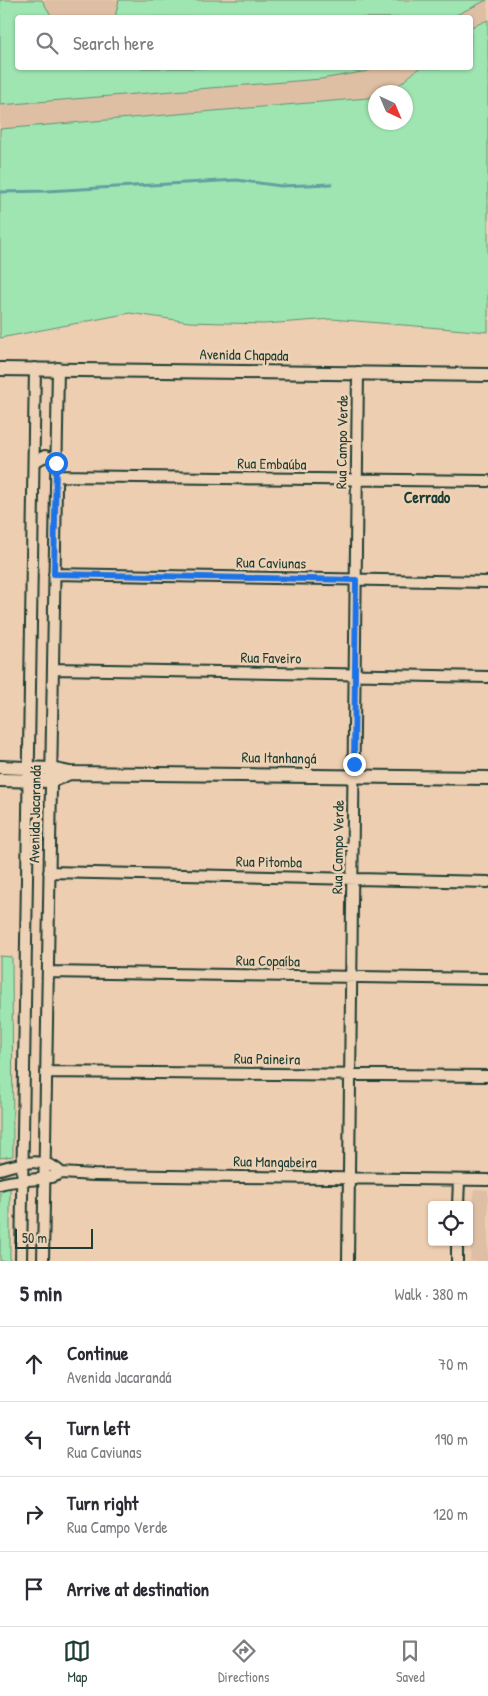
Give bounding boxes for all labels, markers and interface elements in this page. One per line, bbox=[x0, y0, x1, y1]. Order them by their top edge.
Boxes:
search box bbox=[15, 15, 473, 70]
icon: search bbox=[33, 29, 61, 57]
text: Search here bbox=[73, 30, 154, 56]
north arrow bbox=[368, 85, 413, 130]
street label: Avenida Chapada bbox=[199, 343, 289, 366]
street label: Rua Campo Verde bbox=[330, 395, 353, 489]
route start bbox=[45, 452, 68, 475]
street label: Rua Embaúba bbox=[237, 452, 307, 475]
district label: Cerrado bbox=[404, 486, 451, 508]
street label: Rua Caviunas bbox=[236, 551, 306, 574]
street label: Rua Faveiro bbox=[240, 646, 302, 669]
street label: Rua Itanhangá bbox=[241, 746, 317, 769]
route end bbox=[343, 753, 366, 776]
street label: Avenida Jacarandá bbox=[23, 765, 46, 863]
street label: Rua Campo Verde bbox=[326, 800, 349, 894]
street label: Rua Pitomba bbox=[236, 850, 302, 873]
street label: Rua Copaíba bbox=[236, 949, 300, 972]
street label: Rua Paineira bbox=[234, 1047, 300, 1070]
street label: Rua Mangabeira bbox=[233, 1150, 317, 1173]
map controls bbox=[428, 1201, 473, 1246]
button: locate bbox=[428, 1201, 473, 1246]
scale bar bbox=[15, 1226, 92, 1249]
text: 50 m bbox=[22, 1228, 47, 1247]
text: 5 min bbox=[20, 1279, 62, 1308]
text: Walk · 380 m bbox=[395, 1283, 468, 1305]
text: Continue bbox=[67, 1340, 128, 1366]
icon: ahead bbox=[20, 1350, 48, 1378]
text: 70 m bbox=[438, 1353, 468, 1375]
text: Avenida Jacarandá bbox=[67, 1366, 171, 1388]
text: Turn left bbox=[67, 1415, 130, 1441]
icon: left bbox=[20, 1425, 48, 1453]
text: 190 m bbox=[435, 1428, 468, 1450]
text: Rua Caviunas bbox=[67, 1441, 142, 1463]
text: Turn right bbox=[67, 1490, 138, 1516]
icon: right bbox=[20, 1500, 48, 1528]
text: 120 m bbox=[433, 1503, 468, 1525]
text: Rua Campo Verde bbox=[67, 1516, 168, 1538]
icon: arrive bbox=[20, 1575, 48, 1603]
text: Arrive at destination bbox=[67, 1576, 209, 1602]
tab: Map bbox=[63, 1637, 91, 1686]
tab: Directions bbox=[218, 1637, 269, 1686]
tab: Saved bbox=[396, 1637, 425, 1686]

